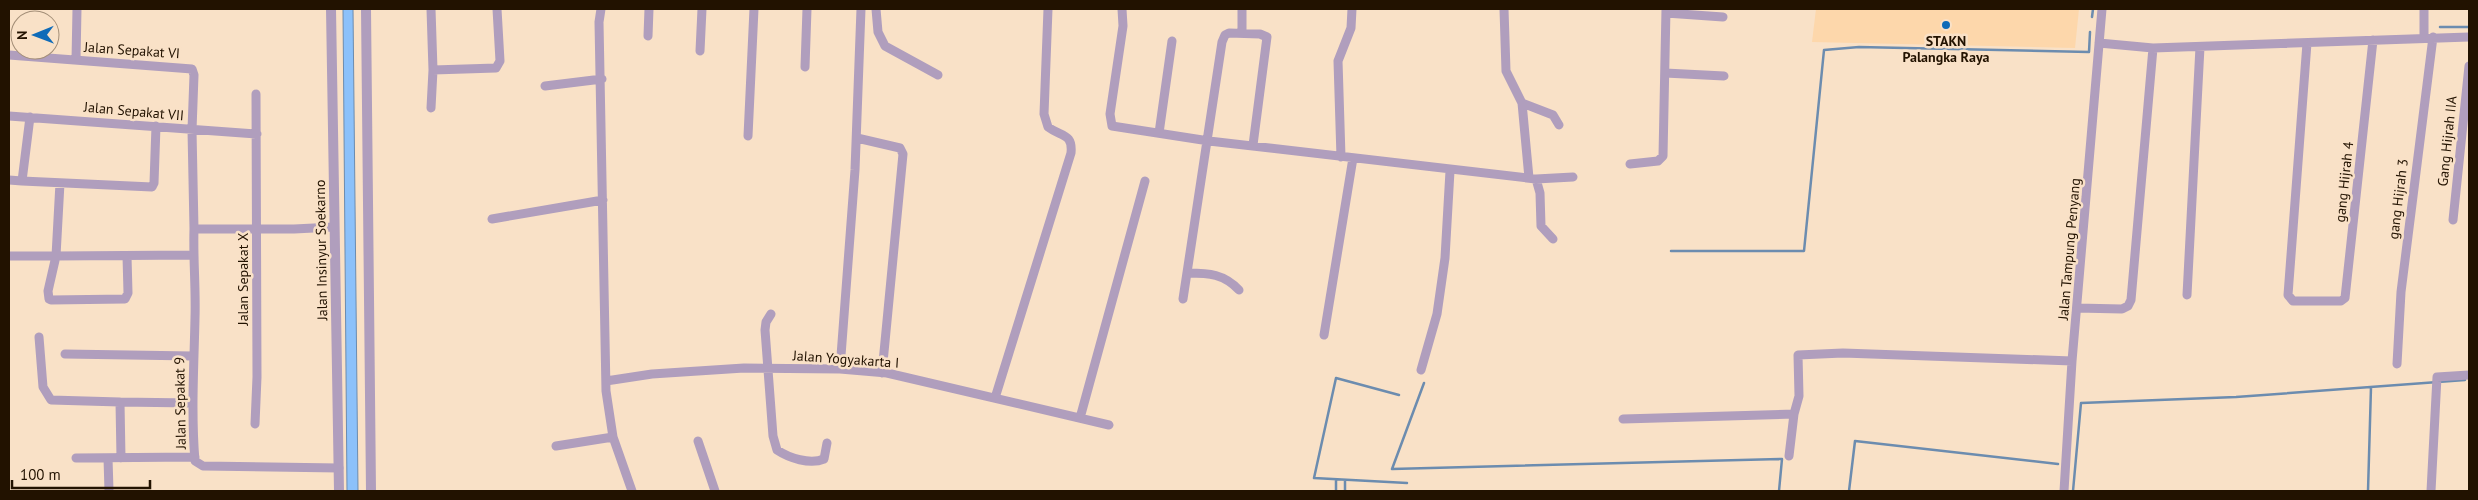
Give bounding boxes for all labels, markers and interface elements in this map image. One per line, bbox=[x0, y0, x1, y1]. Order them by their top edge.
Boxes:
north arrow bbox=[10, 10, 60, 60]
marker: STAKN Palangka Raya bbox=[1940, 19, 1952, 31]
text: N bbox=[13, 30, 31, 40]
place label: STAKN Palangka Raya bbox=[1902, 32, 1990, 66]
street label: Jalan Sepakat VI bbox=[82, 38, 181, 62]
street label: Gang Hijrah IIA bbox=[2433, 94, 2461, 187]
street label: Jalan Sepakat VII bbox=[82, 98, 185, 124]
street label: gang Hijrah 4 bbox=[2331, 140, 2357, 223]
street label: gang Hijrah 3 bbox=[2384, 158, 2412, 240]
street label: Jalan Tampung Penyang bbox=[2054, 177, 2084, 322]
street label: Jalan Insinyur Soekarno bbox=[311, 180, 331, 321]
street label: Jalan Sepakat X bbox=[234, 232, 252, 326]
street label: Jalan Yogyakarta I bbox=[791, 346, 900, 372]
street label: Jalan Sepakat 9 bbox=[170, 357, 190, 450]
scale bar bbox=[12, 458, 150, 490]
text: 100 m bbox=[20, 465, 61, 484]

